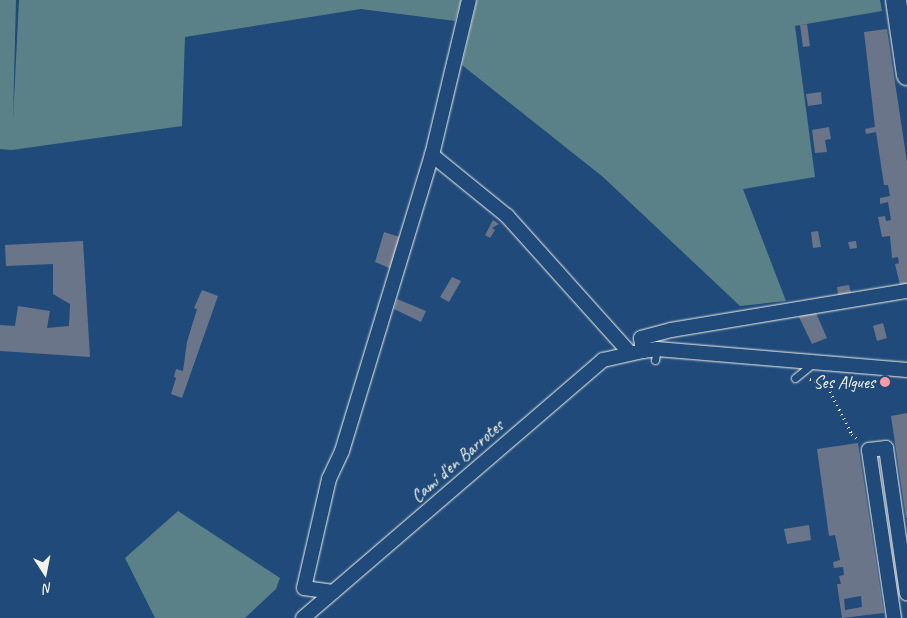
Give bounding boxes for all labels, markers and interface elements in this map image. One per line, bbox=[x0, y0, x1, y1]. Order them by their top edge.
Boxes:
place label: Ses Algues bbox=[813, 371, 875, 393]
marker: Ses Algues bbox=[879, 376, 891, 388]
street label: Camí d'en Barrotes bbox=[406, 415, 508, 507]
north arrow bbox=[20, 548, 70, 598]
text: N bbox=[42, 579, 54, 597]

